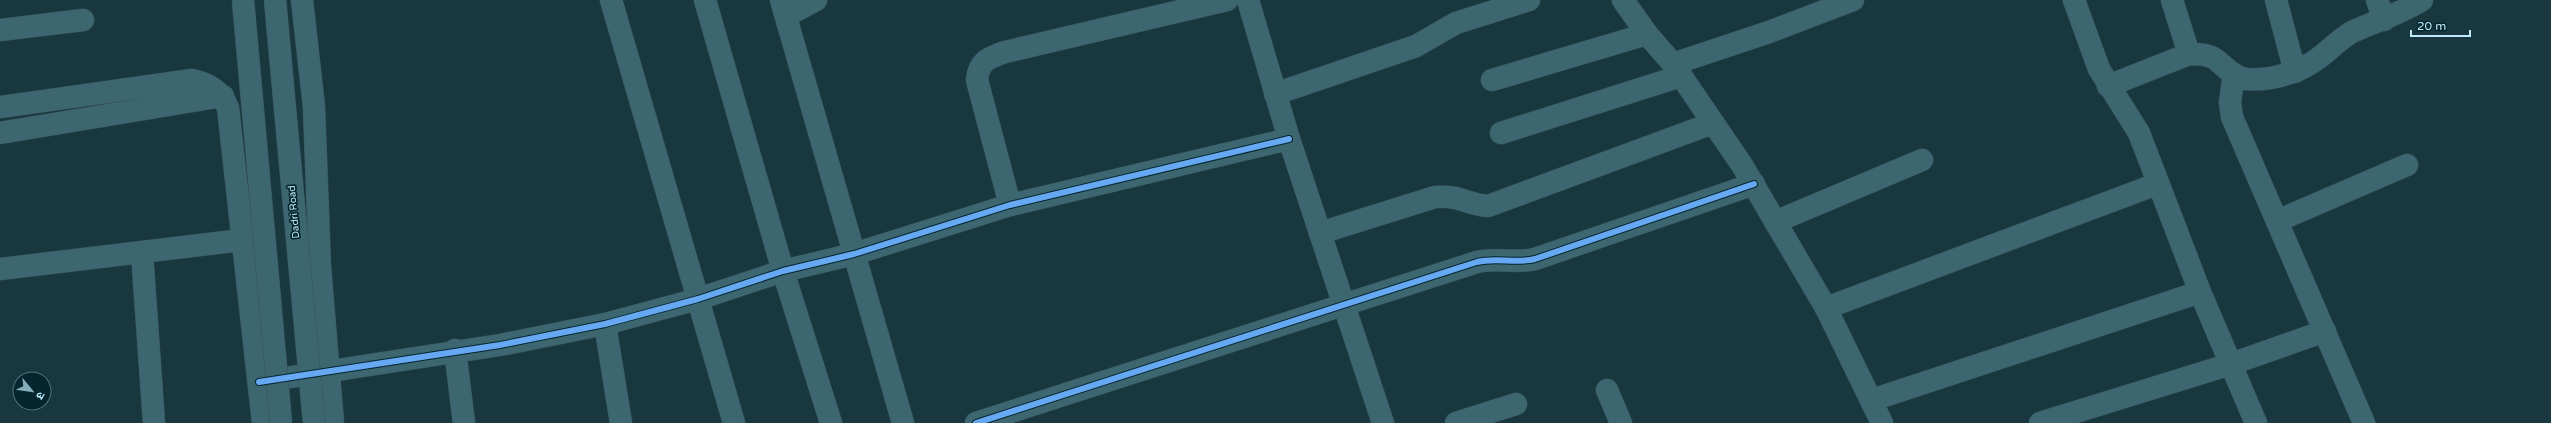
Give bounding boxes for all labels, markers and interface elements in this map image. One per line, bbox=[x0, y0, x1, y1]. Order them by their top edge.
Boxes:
scale bar bbox=[2411, 12, 2470, 38]
text: 20 m bbox=[2417, 19, 2446, 33]
street label: Dadri Road bbox=[286, 185, 302, 239]
north arrow bbox=[12, 371, 52, 411]
text: उ bbox=[33, 390, 48, 402]

